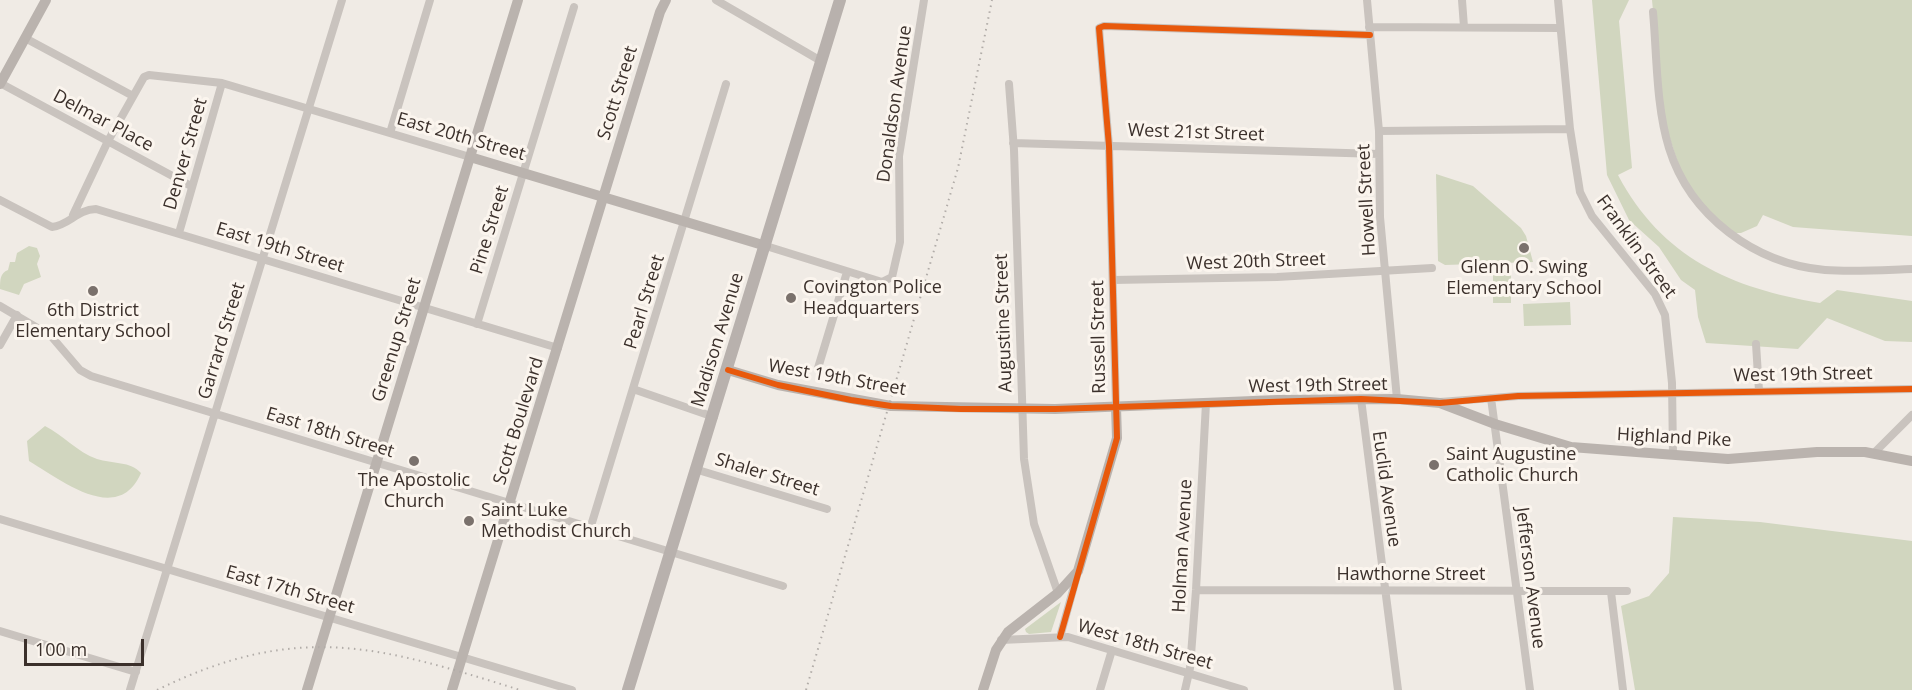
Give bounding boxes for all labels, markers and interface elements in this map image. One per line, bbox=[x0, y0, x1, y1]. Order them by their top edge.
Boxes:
street label: Donaldson Avenue bbox=[873, 24, 917, 184]
street label: Scott Street bbox=[593, 43, 643, 143]
street label: Delmar Place bbox=[49, 86, 157, 156]
street label: Denver Street bbox=[160, 95, 212, 213]
street label: East 20th Street bbox=[394, 108, 528, 166]
street label: West 21st Street bbox=[1127, 120, 1265, 146]
street label: Howell Street bbox=[1353, 143, 1381, 257]
street label: Pine Street bbox=[466, 183, 514, 277]
street label: Franklin Street bbox=[1591, 191, 1681, 303]
street label: East 19th Street bbox=[213, 218, 347, 278]
marker: Glenn O. Swing Elementary School bbox=[1517, 241, 1531, 255]
street label: West 20th Street bbox=[1186, 249, 1326, 275]
street label: Pearl Street bbox=[620, 252, 670, 352]
street label: Augustine Street bbox=[991, 253, 1017, 393]
place label: Glenn O. Swing Elementary School bbox=[1446, 257, 1602, 300]
street label: Madison Avenue bbox=[687, 270, 749, 410]
street label: Greenup Street bbox=[368, 275, 426, 405]
place label: Covington Police Headquarters bbox=[803, 277, 942, 320]
street label: Garrard Street bbox=[194, 280, 250, 402]
street label: Russell Street bbox=[1087, 280, 1111, 394]
marker: 6th District Elementary School bbox=[86, 284, 100, 298]
marker: Covington Police Headquarters bbox=[784, 291, 798, 305]
place label: 6th District Elementary School bbox=[15, 300, 171, 342]
street label: Scott Boulevard bbox=[489, 355, 549, 487]
street label: West 19th Street bbox=[766, 355, 908, 401]
street label: West 19th Street bbox=[1733, 363, 1873, 387]
street label: West 19th Street bbox=[1248, 374, 1388, 398]
street label: East 18th Street bbox=[263, 403, 397, 463]
street label: Highland Pike bbox=[1616, 424, 1732, 452]
street label: Euclid Avenue bbox=[1367, 430, 1405, 548]
place label: Saint Augustine Catholic Church bbox=[1446, 444, 1578, 486]
street label: Shaler Street bbox=[712, 449, 822, 501]
marker: The Apostolic Church bbox=[407, 454, 421, 468]
marker: Saint Augustine Catholic Church bbox=[1427, 458, 1441, 472]
place label: The Apostolic Church bbox=[358, 470, 470, 512]
street label: Holman Avenue bbox=[1169, 479, 1197, 613]
place label: Saint Luke Methodist Church bbox=[481, 500, 631, 542]
street label: Jefferson Avenue bbox=[1511, 506, 1549, 650]
marker: Saint Luke Methodist Church bbox=[462, 514, 476, 528]
street label: East 17th Street bbox=[223, 561, 357, 619]
street label: Hawthorne Street bbox=[1337, 564, 1485, 586]
street label: West 18th Street bbox=[1075, 615, 1215, 675]
scale bar bbox=[27, 627, 147, 665]
text: 100 m bbox=[35, 637, 87, 661]

